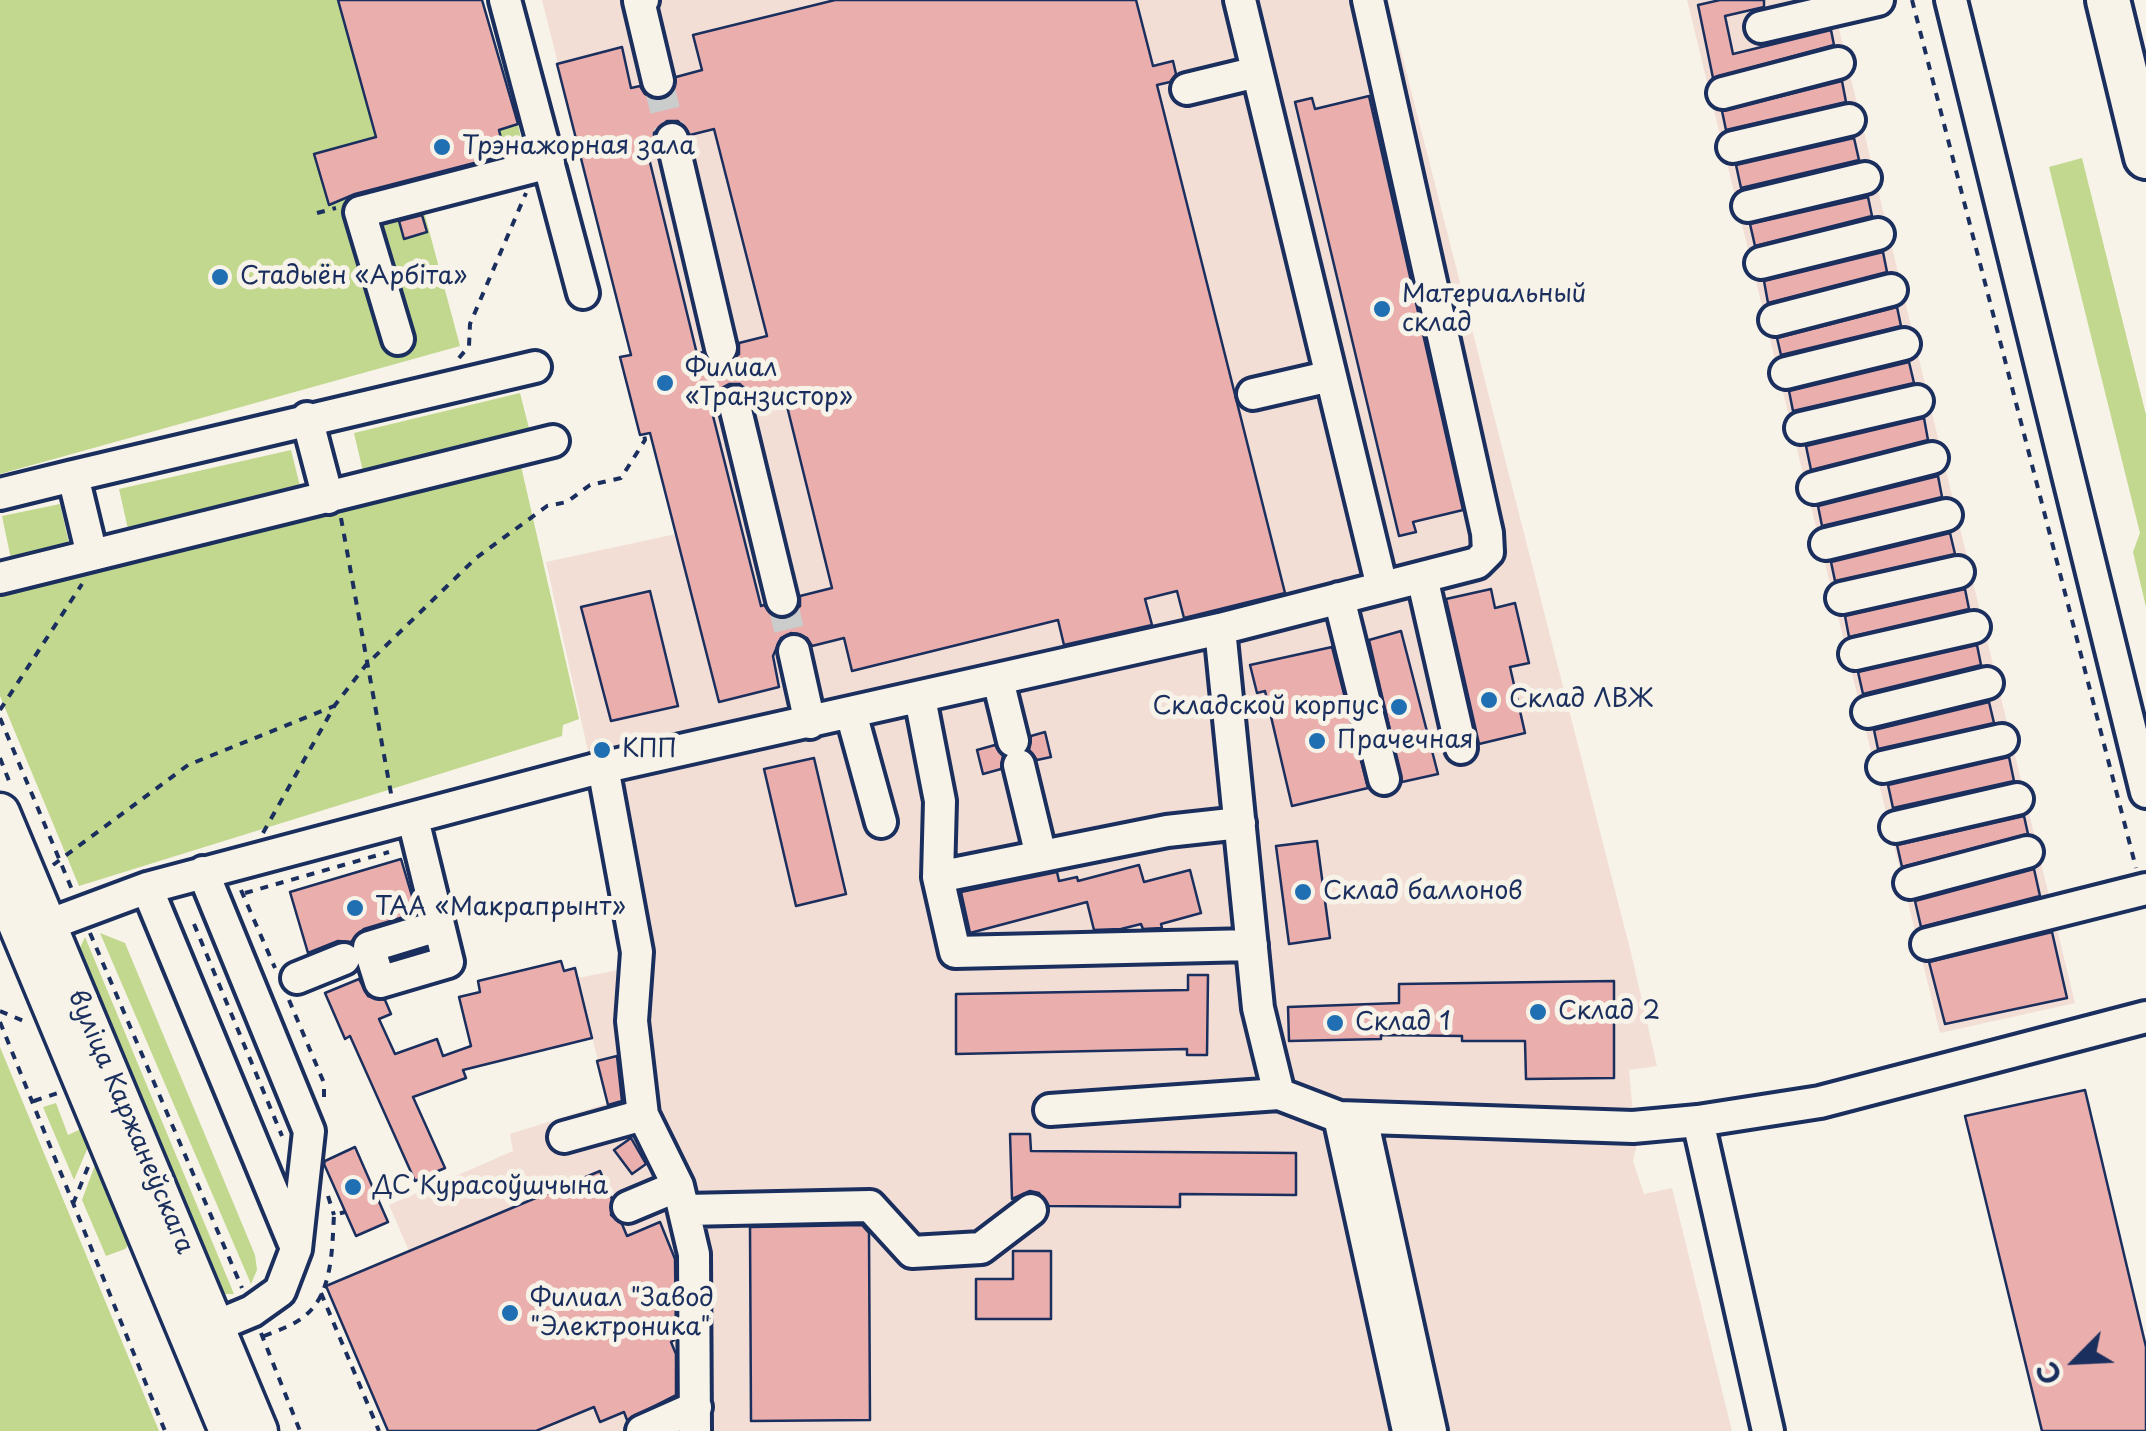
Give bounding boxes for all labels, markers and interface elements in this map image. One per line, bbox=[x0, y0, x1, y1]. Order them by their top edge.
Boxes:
place label: Трэнажорная зала bbox=[462, 132, 695, 162]
marker: Трэнажорная зала bbox=[431, 136, 453, 158]
place label: Стадыён «Арбіта» bbox=[240, 262, 467, 292]
marker: Стадыён «Арбіта» bbox=[209, 266, 231, 288]
place label: Материальный склад bbox=[1402, 280, 1586, 339]
marker: Материальный склад bbox=[1371, 298, 1393, 320]
place label: Филиал «Транзистор» bbox=[685, 354, 853, 413]
marker: Филиал «Транзистор» bbox=[654, 372, 676, 394]
place label: Склад ЛВЖ bbox=[1509, 685, 1653, 715]
marker: Склад ЛВЖ bbox=[1478, 689, 1500, 711]
place label: Складской корпус bbox=[1153, 692, 1379, 722]
marker: Складской корпус bbox=[1388, 696, 1410, 718]
place label: Прачечная bbox=[1337, 726, 1474, 756]
marker: Прачечная bbox=[1306, 730, 1328, 752]
place label: КПП bbox=[622, 735, 677, 765]
marker: КПП bbox=[591, 739, 613, 761]
place label: Склад баллонов bbox=[1323, 877, 1523, 907]
marker: Склад баллонов bbox=[1292, 881, 1314, 903]
place label: ТАА «Макрапрынт» bbox=[375, 893, 626, 923]
marker: ТАА «Макрапрынт» bbox=[344, 897, 366, 919]
street label: вуліца Каржанеўскага bbox=[61, 985, 199, 1259]
place label: Склад 2 bbox=[1558, 997, 1660, 1027]
marker: Склад 2 bbox=[1527, 1001, 1549, 1023]
place label: Склад 1 bbox=[1355, 1008, 1451, 1038]
marker: Склад 1 bbox=[1324, 1012, 1346, 1034]
place label: ДС Курасоўшчына bbox=[373, 1172, 608, 1202]
marker: ДС Курасоўшчына bbox=[342, 1176, 364, 1198]
place label: Филиал "Завод "Электроника" bbox=[530, 1284, 714, 1343]
marker: Филиал "Завод "Электроника" bbox=[499, 1302, 521, 1324]
north arrow bbox=[2026, 1311, 2126, 1411]
text: С bbox=[2024, 1355, 2072, 1392]

